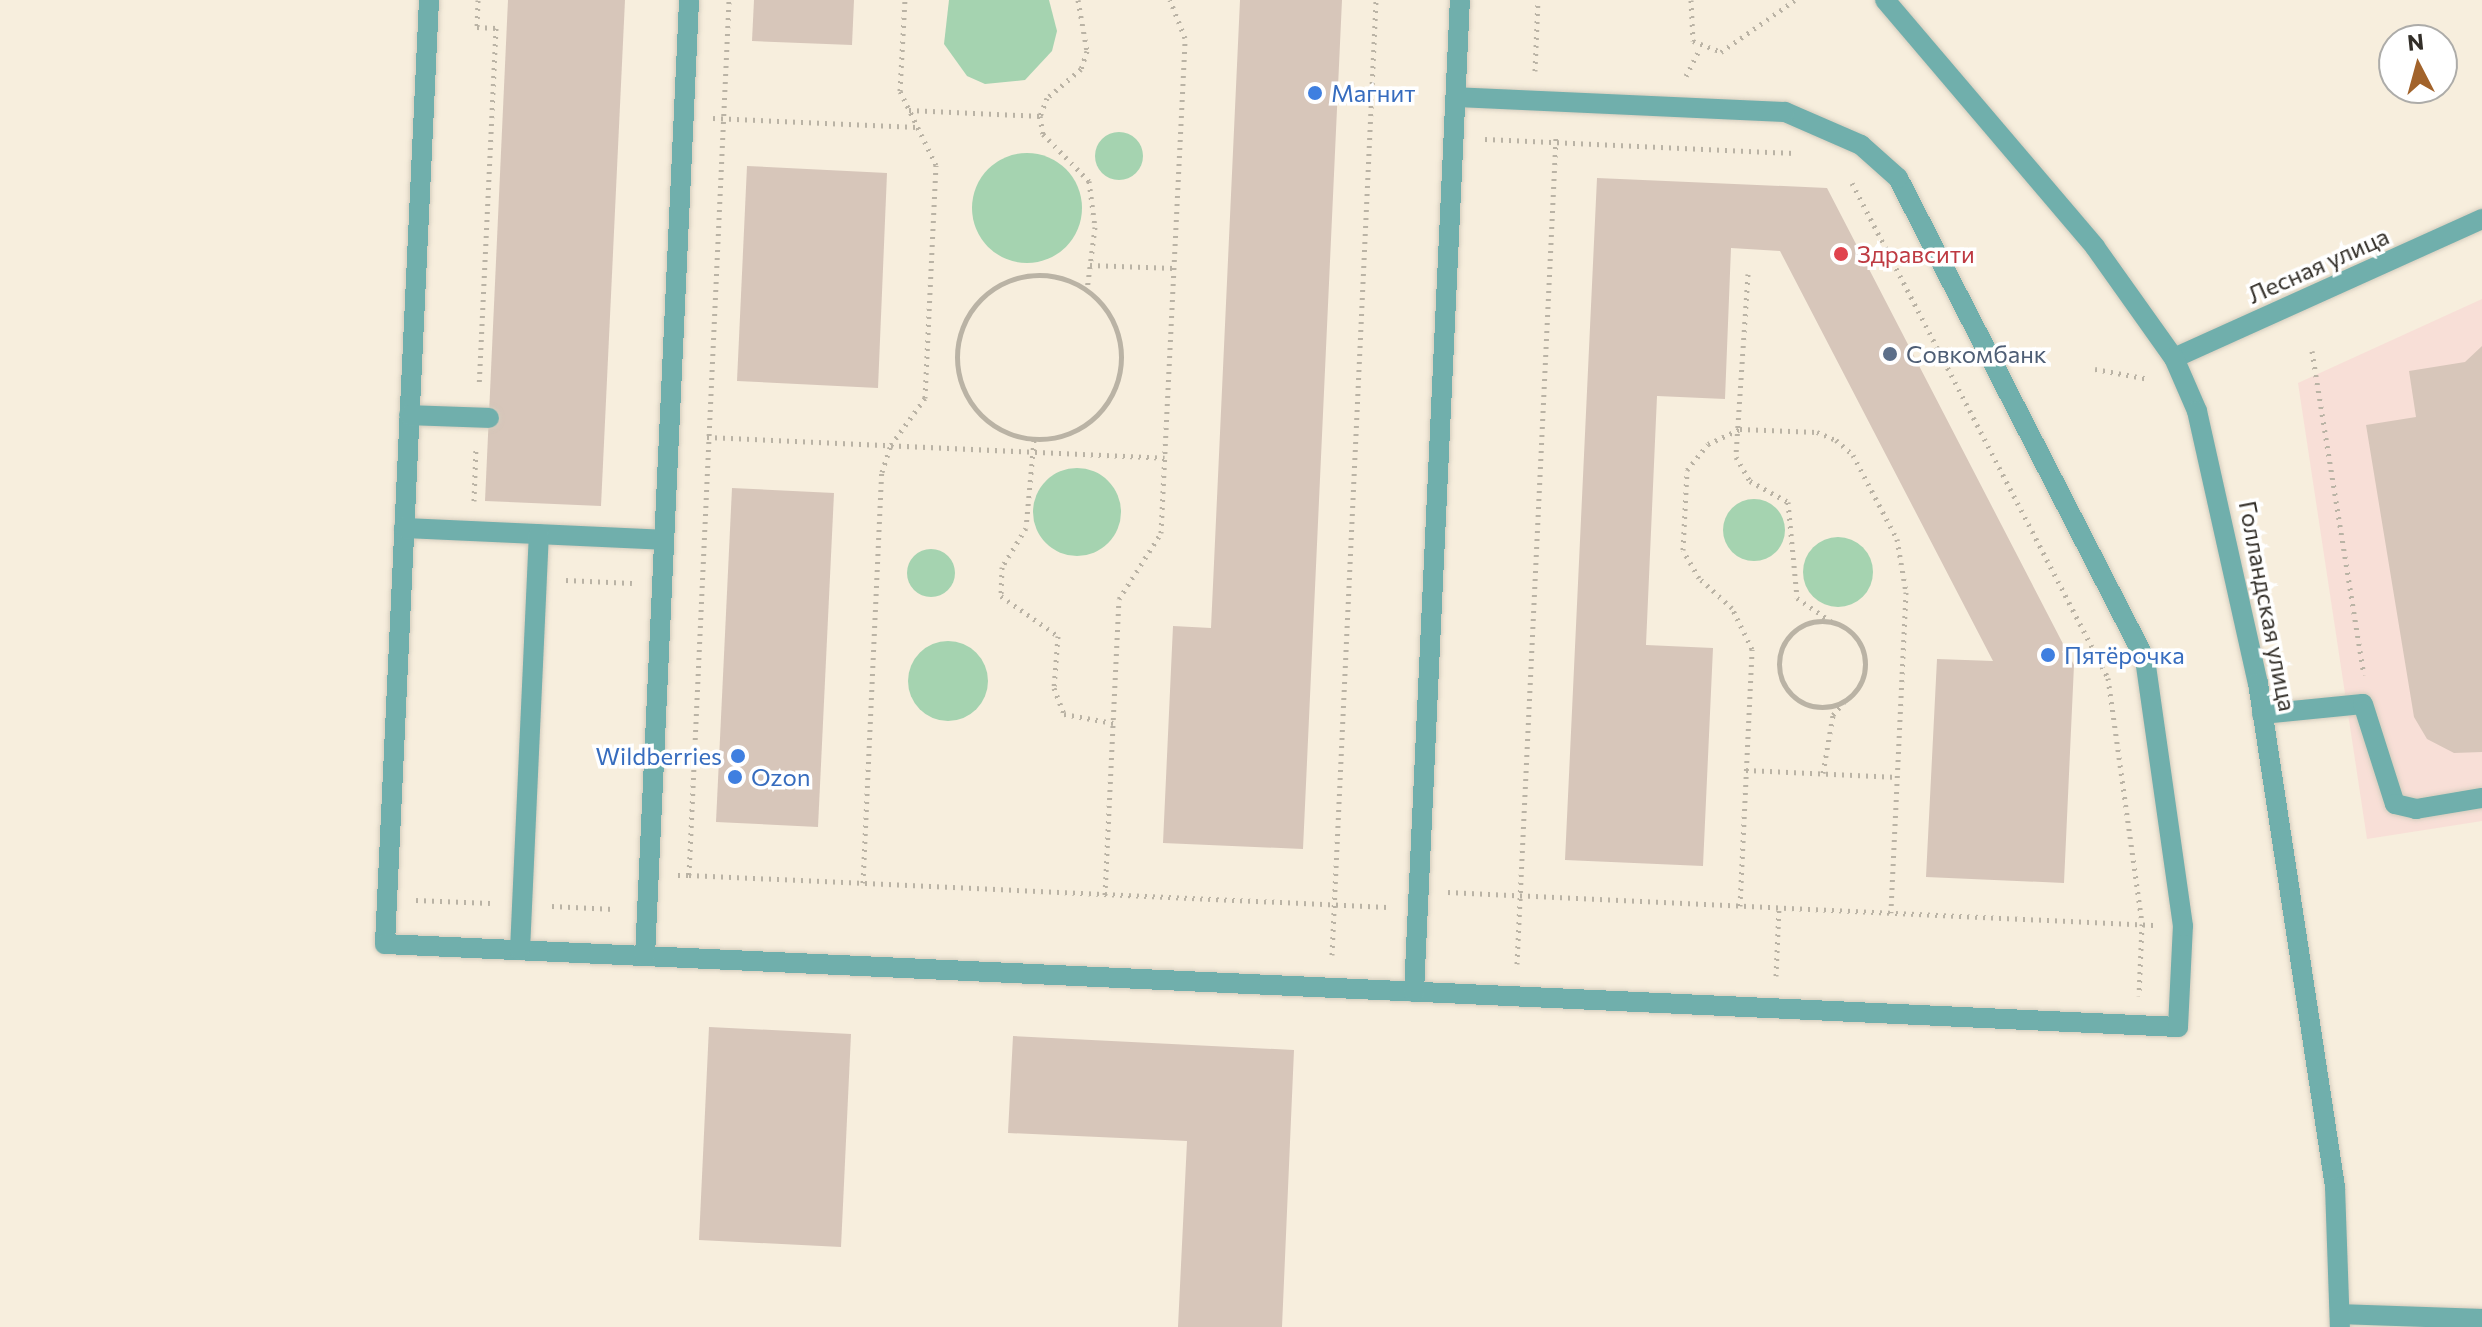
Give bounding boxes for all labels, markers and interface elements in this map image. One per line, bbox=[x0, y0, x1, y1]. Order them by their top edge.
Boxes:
north arrow bbox=[2378, 24, 2458, 104]
text: N bbox=[2406, 27, 2425, 56]
place label: Магнит bbox=[1331, 79, 1415, 107]
marker: Магнит bbox=[1306, 84, 1324, 102]
street label: Лесная улица bbox=[2243, 221, 2393, 309]
place label: Здравсити bbox=[1857, 240, 1975, 268]
marker: Здравсити bbox=[1832, 245, 1850, 263]
place label: Совкомбанк bbox=[1906, 340, 2047, 368]
marker: Совкомбанк bbox=[1881, 345, 1899, 363]
street label: Голландская улица bbox=[2233, 498, 2303, 714]
place label: Пятёрочка bbox=[2064, 641, 2185, 669]
marker: Пятёрочка bbox=[2039, 646, 2057, 664]
place label: Wildberries bbox=[596, 742, 722, 770]
marker: Wildberries bbox=[729, 747, 747, 765]
place label: Ozon bbox=[751, 763, 811, 791]
marker: Ozon bbox=[726, 768, 744, 786]

